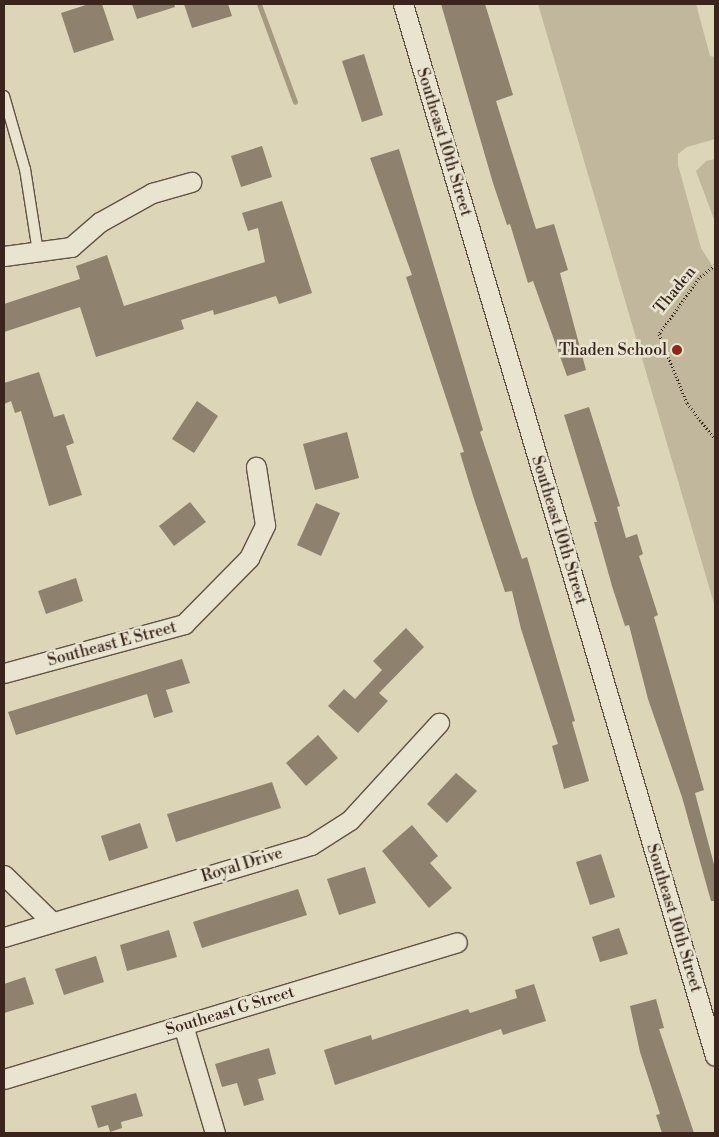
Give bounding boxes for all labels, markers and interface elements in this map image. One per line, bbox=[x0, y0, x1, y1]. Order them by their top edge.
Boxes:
street label: Southeast 10th Street bbox=[412, 66, 476, 218]
street label: Thaden bbox=[650, 262, 700, 318]
place label: Thaden School bbox=[559, 340, 667, 360]
marker: Thaden School bbox=[671, 344, 683, 356]
street label: Southeast 10th Street bbox=[527, 454, 591, 606]
street label: Southeast E Street bbox=[45, 618, 179, 670]
street label: Southeast 10th Street bbox=[642, 842, 706, 994]
street label: Royal Drive bbox=[199, 844, 285, 886]
street label: Southeast G Street bbox=[163, 982, 297, 1040]

